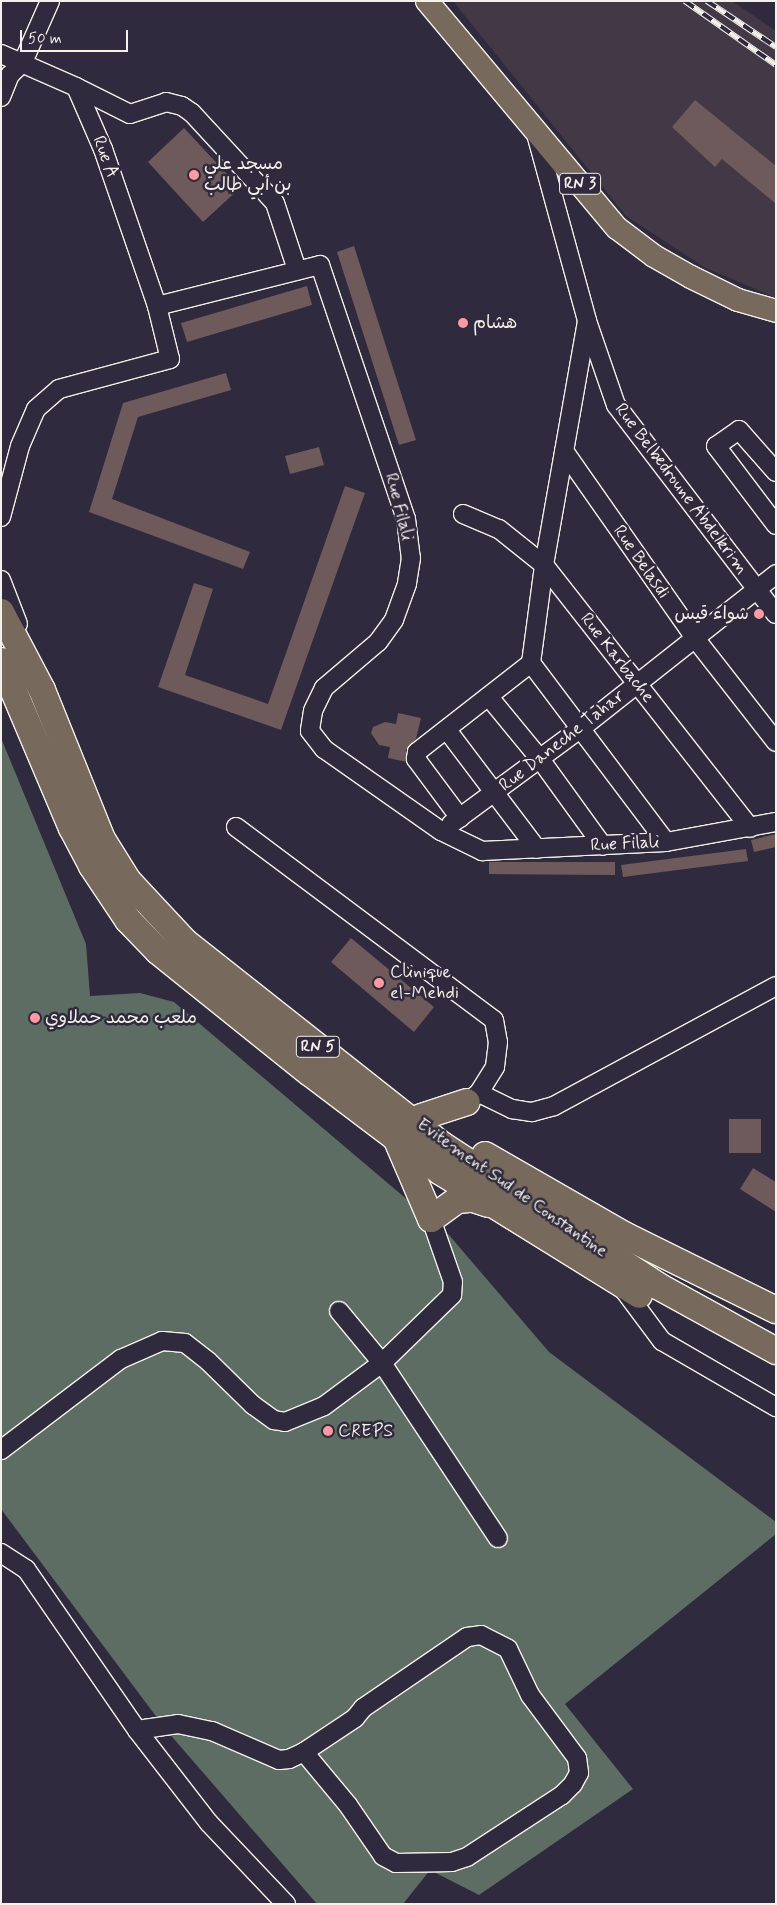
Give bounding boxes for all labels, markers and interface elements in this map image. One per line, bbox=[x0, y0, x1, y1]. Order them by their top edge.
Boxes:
scale bar bbox=[22, 20, 130, 52]
text: 50 m bbox=[28, 29, 62, 49]
street label: Rue A bbox=[87, 133, 123, 181]
place label: مسجد علي بن أبي طالب bbox=[204, 154, 291, 196]
marker: مسجد علي بن أبي طالب bbox=[188, 169, 200, 181]
road number: RN 3 bbox=[559, 170, 601, 198]
place label: هشام bbox=[473, 312, 517, 334]
marker: هشام bbox=[457, 317, 469, 329]
street label: Rue Belbedroune Abdelkrim bbox=[610, 399, 752, 579]
street label: Rue Filali bbox=[380, 471, 418, 543]
street label: Rue Belasdi bbox=[608, 521, 674, 603]
place label: شواء قيس bbox=[675, 603, 749, 625]
marker: شواء قيس bbox=[753, 608, 765, 620]
street label: Rue Karbache bbox=[576, 610, 658, 706]
street label: Rue Daneche Tahar bbox=[498, 687, 626, 795]
street label: Rue Filali bbox=[590, 831, 660, 857]
place label: Clinique el-Mehdi bbox=[390, 962, 459, 1004]
marker: Clinique el-Mehdi bbox=[372, 976, 386, 990]
place label: ملعب محمد حملاوي bbox=[45, 1007, 197, 1029]
marker: ملعب محمد حملاوي bbox=[29, 1012, 41, 1024]
road number: RN 5 bbox=[296, 1034, 340, 1060]
street label: Evitement Sud de Constantine bbox=[411, 1113, 613, 1263]
place label: CREPS bbox=[338, 1420, 393, 1442]
marker: CREPS bbox=[322, 1425, 334, 1437]

